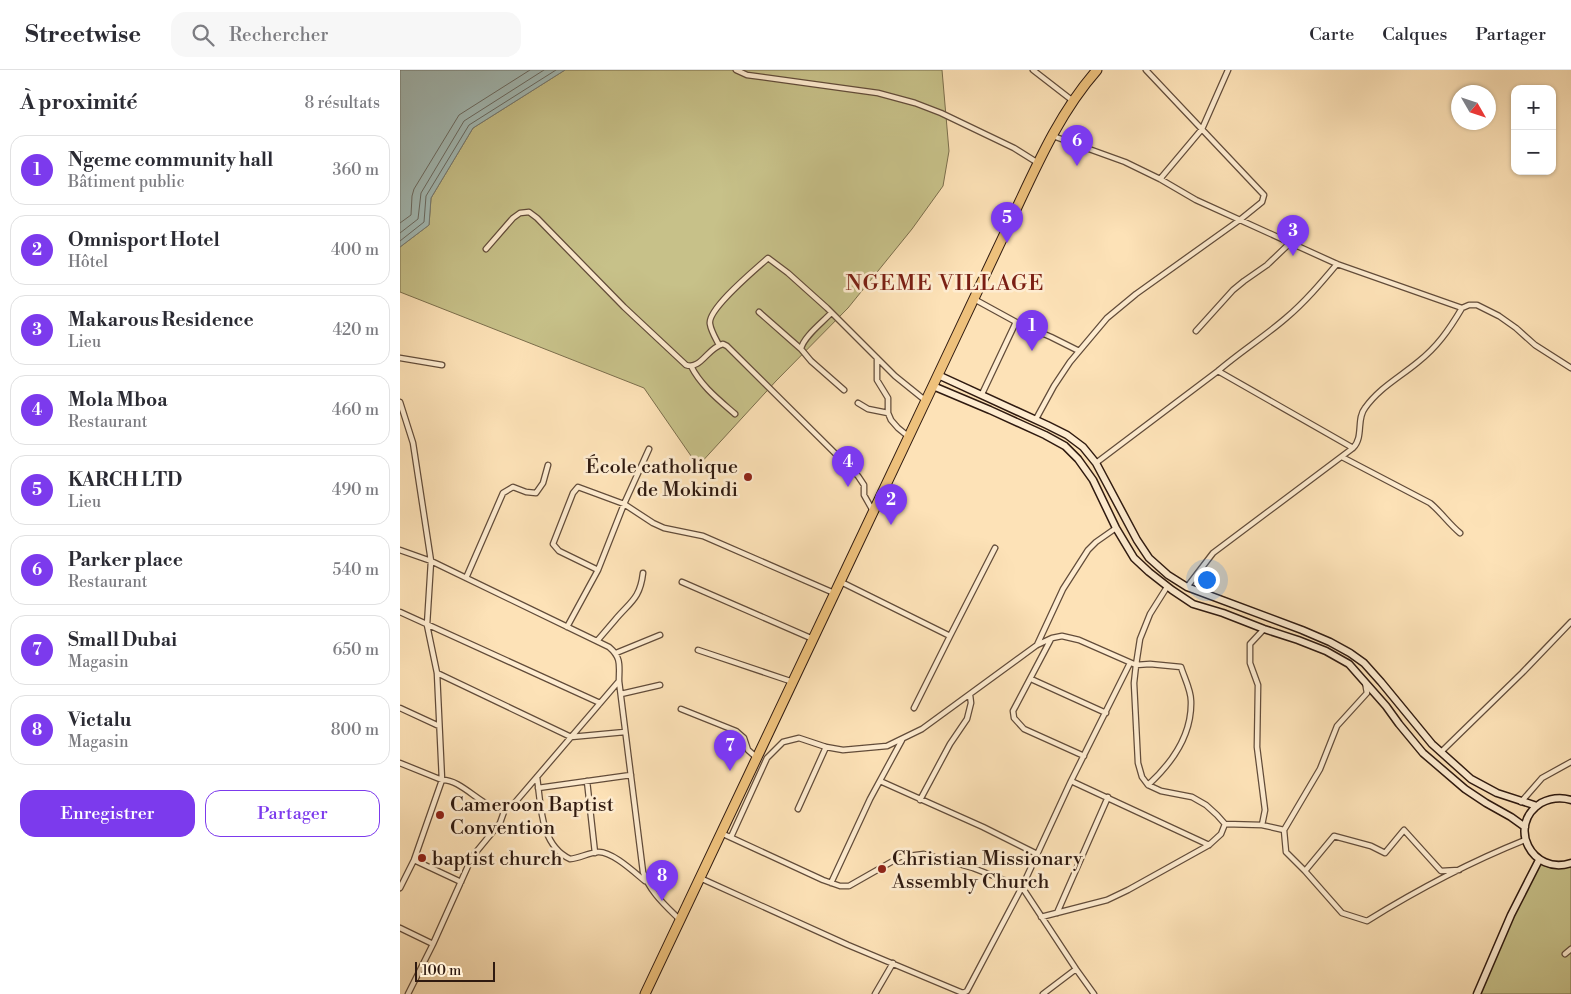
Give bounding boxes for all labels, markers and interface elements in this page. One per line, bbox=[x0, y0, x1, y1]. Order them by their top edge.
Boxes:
search box bbox=[171, 12, 521, 57]
text: Streetwise bbox=[25, 20, 141, 50]
icon: search bbox=[189, 21, 217, 49]
text: Rechercher bbox=[229, 23, 329, 47]
text: Carte bbox=[1309, 23, 1354, 46]
text: Calques bbox=[1382, 23, 1447, 46]
text: Partager bbox=[1475, 23, 1546, 46]
north arrow bbox=[1451, 85, 1496, 130]
map controls bbox=[1511, 85, 1556, 175]
button: + bbox=[1511, 85, 1556, 130]
text: À proximité bbox=[20, 90, 137, 116]
text: 8 résultats bbox=[304, 93, 380, 113]
pin: 6 bbox=[1061, 125, 1093, 166]
button: − bbox=[1511, 130, 1556, 175]
text: Ngeme community hall bbox=[68, 148, 273, 172]
text: 1 bbox=[33, 160, 41, 180]
text: 360 m bbox=[333, 160, 379, 180]
text: Bâtiment public bbox=[68, 172, 184, 192]
pin: 5 bbox=[991, 202, 1023, 243]
pin: 3 bbox=[1277, 215, 1309, 256]
text: Omnisport Hotel bbox=[68, 228, 220, 252]
text: 2 bbox=[32, 240, 42, 260]
text: 400 m bbox=[331, 240, 379, 260]
text: Hôtel bbox=[68, 252, 108, 272]
district label: NGEME VILLAGE bbox=[846, 270, 1044, 297]
text: Makarous Residence bbox=[68, 308, 254, 332]
pin: 1 bbox=[1016, 310, 1048, 351]
text: 3 bbox=[32, 320, 42, 340]
text: 420 m bbox=[332, 320, 379, 340]
text: Lieu bbox=[68, 332, 101, 352]
text: Mola Mboa bbox=[68, 388, 167, 412]
text: 4 bbox=[32, 400, 42, 420]
text: 460 m bbox=[332, 400, 379, 420]
text: Restaurant bbox=[68, 412, 147, 432]
pin: 4 bbox=[832, 446, 864, 487]
place label: École catholique de Mokindi bbox=[586, 454, 738, 503]
text: KARCH LTD bbox=[68, 468, 182, 492]
marker: École catholique de Mokindi bbox=[742, 471, 754, 483]
text: 5 bbox=[32, 480, 42, 500]
text: 490 m bbox=[332, 480, 379, 500]
pin: 2 bbox=[875, 484, 907, 525]
text: Lieu bbox=[68, 492, 101, 512]
text: Parker place bbox=[68, 548, 183, 572]
text: 6 bbox=[32, 560, 42, 580]
text: 540 m bbox=[332, 560, 379, 580]
your location bbox=[1194, 567, 1220, 593]
text: Restaurant bbox=[68, 572, 147, 592]
text: Small Dubai bbox=[68, 628, 177, 652]
text: 7 bbox=[32, 640, 42, 660]
text: 650 m bbox=[333, 640, 379, 660]
text: Magasin bbox=[68, 652, 128, 672]
text: Victalu bbox=[68, 708, 131, 732]
text: 8 bbox=[32, 720, 42, 740]
text: 800 m bbox=[331, 720, 379, 740]
pin: 7 bbox=[714, 730, 746, 771]
text: Magasin bbox=[68, 732, 128, 752]
button: Enregistrer bbox=[20, 790, 195, 837]
button: Partager bbox=[205, 790, 380, 837]
place label: Cameroon Baptist Convention bbox=[450, 793, 614, 841]
marker: Cameroon Baptist Convention bbox=[434, 809, 446, 821]
place label: baptist church bbox=[432, 847, 562, 872]
place label: Christian Missionary Assembly Church bbox=[891, 847, 1083, 895]
marker: baptist church bbox=[416, 852, 428, 864]
pin: 8 bbox=[646, 860, 678, 901]
marker: Christian Missionary Assembly Church bbox=[876, 863, 888, 875]
scale bar bbox=[415, 959, 495, 982]
text: 100 m bbox=[422, 962, 461, 980]

